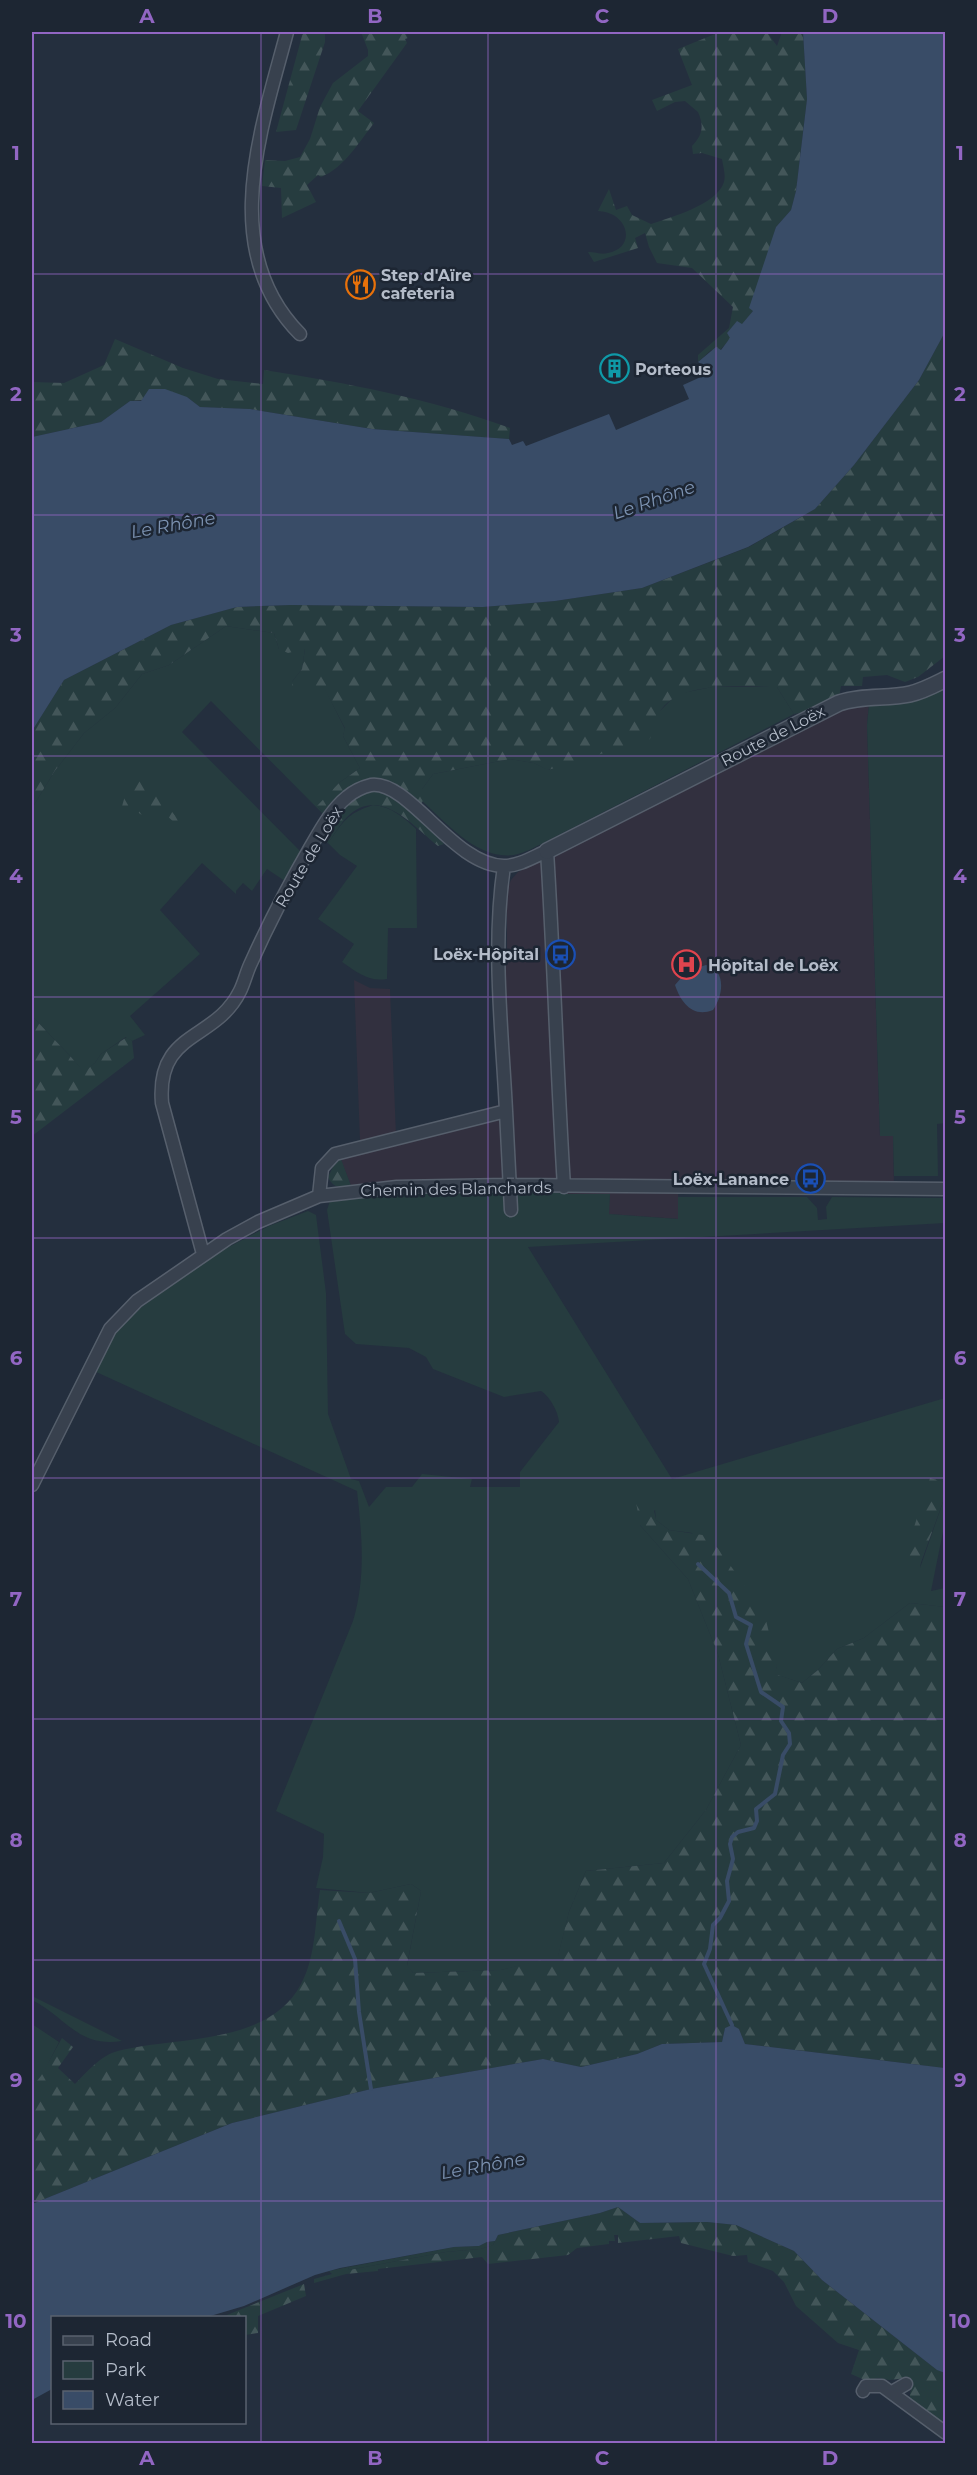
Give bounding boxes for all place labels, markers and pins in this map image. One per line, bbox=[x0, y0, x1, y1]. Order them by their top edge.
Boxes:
place label: Step d'Aïre cafeteria bbox=[381, 266, 472, 303]
restaurant icon: Step d'Aïre cafeteria bbox=[344, 268, 376, 300]
building icon: Porteous bbox=[598, 353, 630, 385]
place label: Porteous bbox=[635, 360, 711, 379]
bus stop icon: Loëx-Hôpital bbox=[544, 938, 576, 970]
place label: Loëx-Hôpital bbox=[433, 945, 539, 964]
hospital icon: Hôpital de Loëx bbox=[671, 949, 703, 981]
place label: Hôpital de Loëx bbox=[708, 956, 839, 975]
bus stop icon: Loëx-Lanance bbox=[794, 1163, 826, 1195]
place label: Loëx-Lanance bbox=[673, 1170, 789, 1189]

